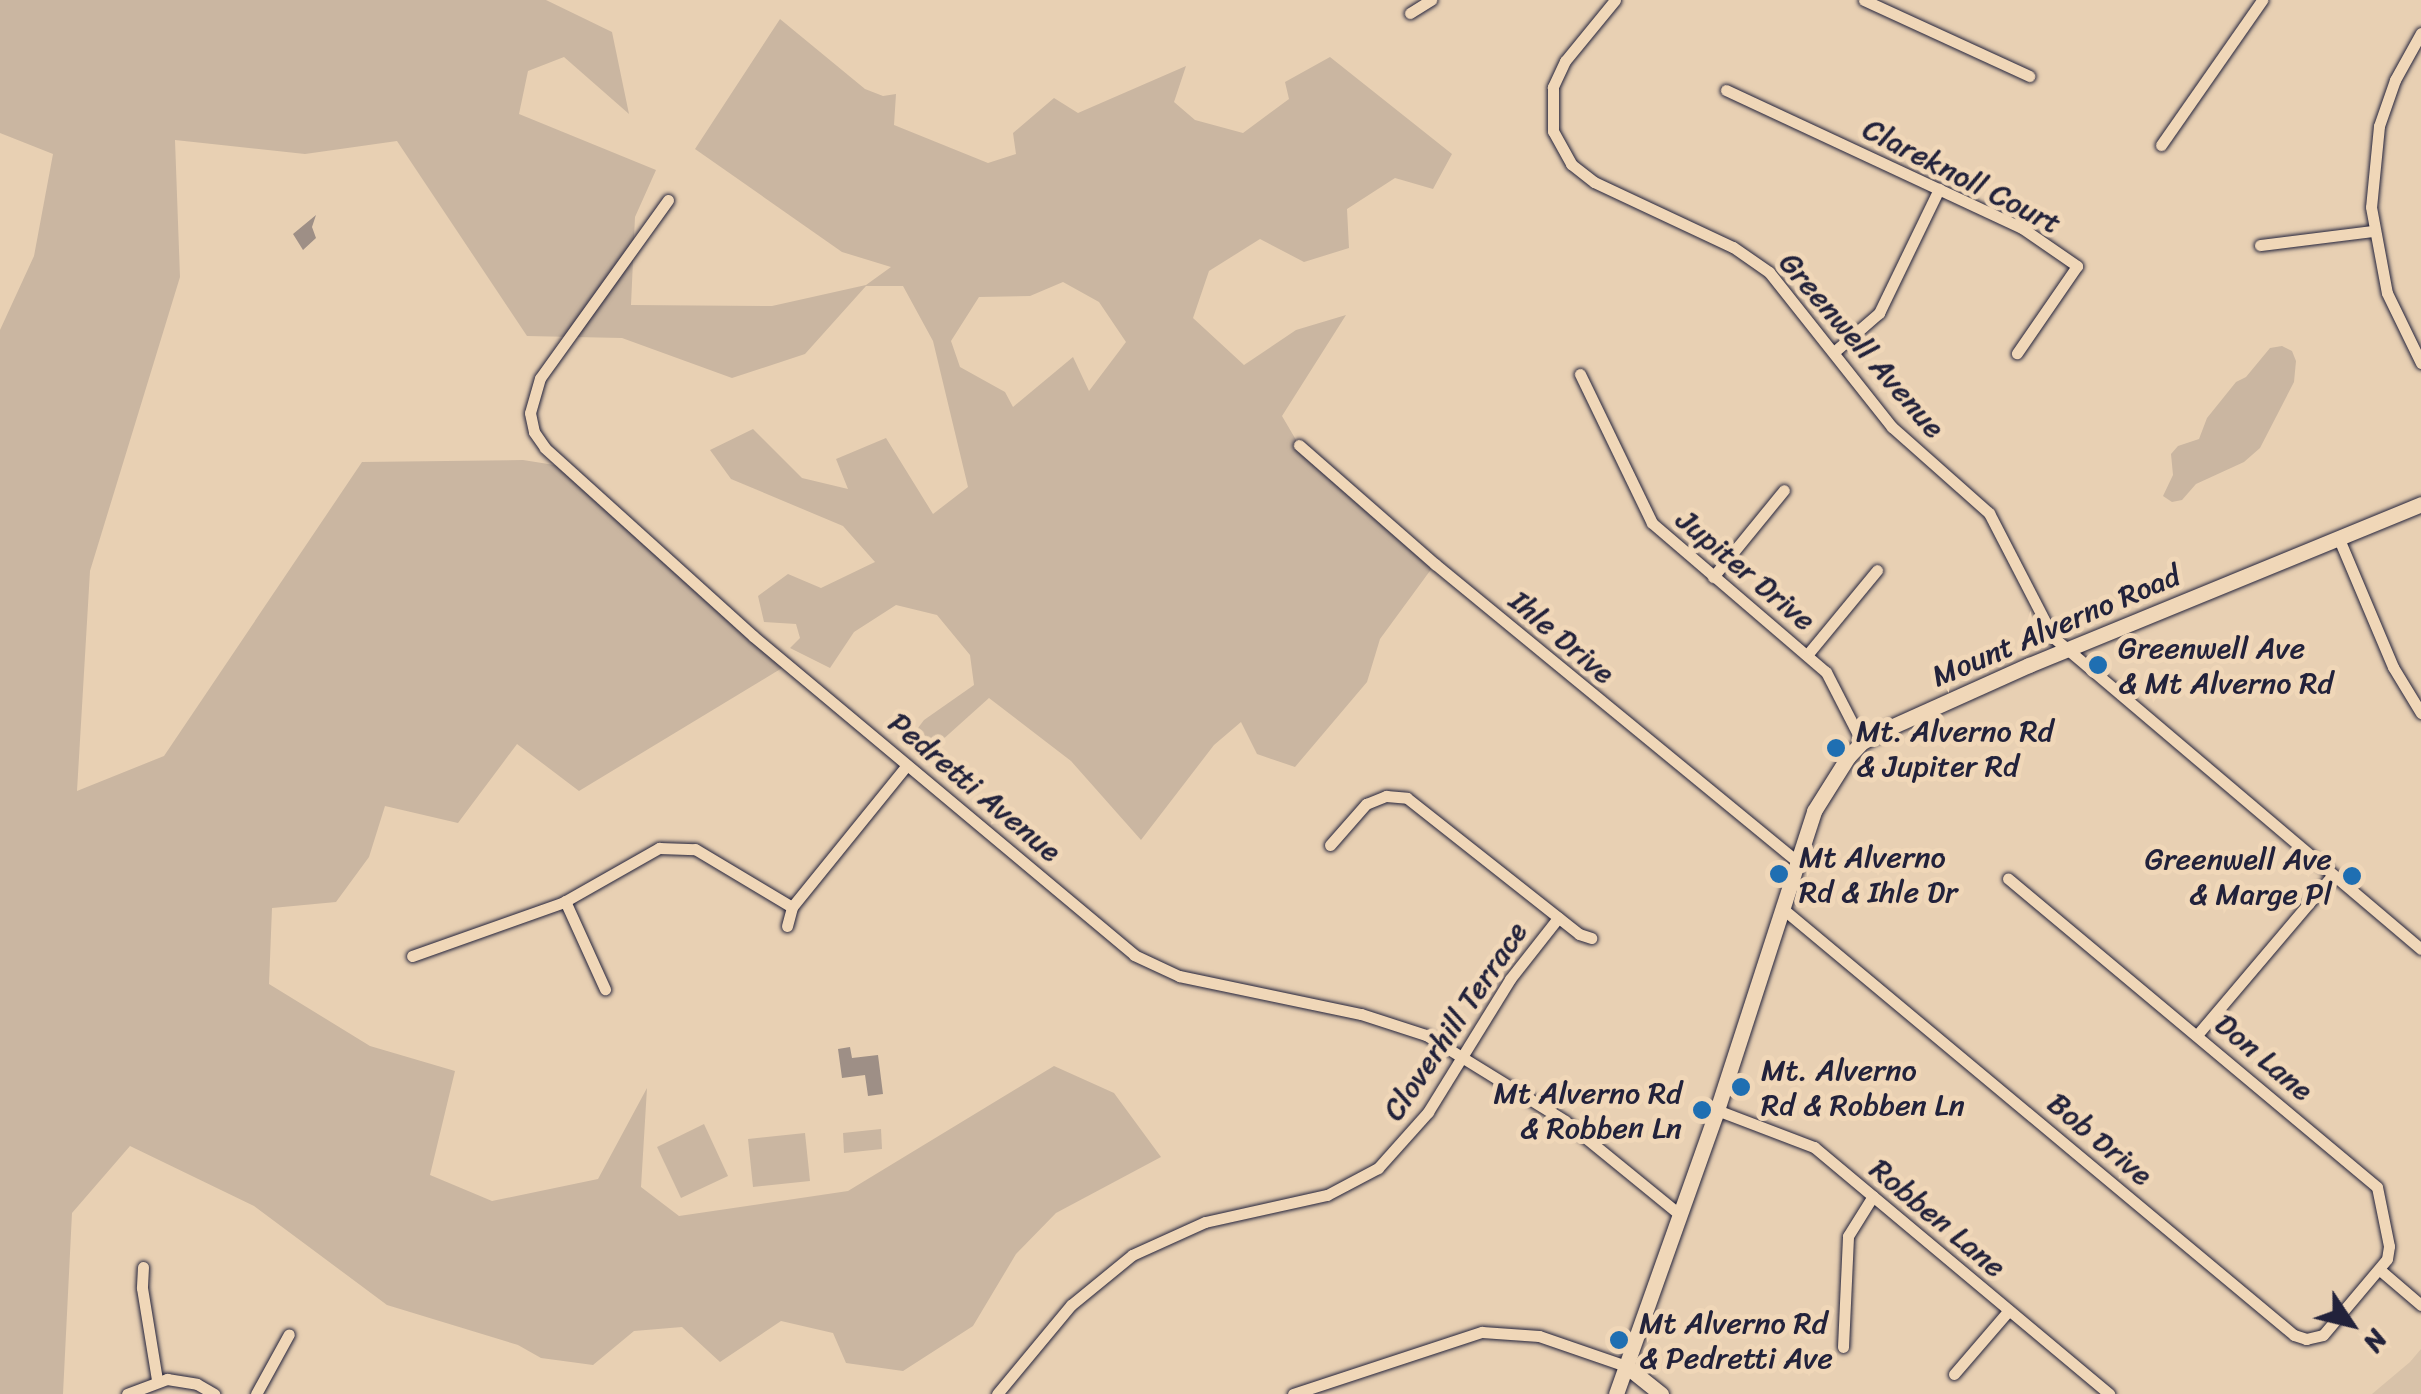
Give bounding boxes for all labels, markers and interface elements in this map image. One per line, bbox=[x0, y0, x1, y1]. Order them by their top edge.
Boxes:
street label: Clareknoll Court bbox=[1857, 111, 2067, 241]
street label: Greenwell Avenue bbox=[1772, 245, 1952, 445]
street label: Jupiter Drive bbox=[1669, 502, 1823, 638]
street label: Mount Alverno Road bbox=[1926, 557, 2186, 695]
street label: Ihle Drive bbox=[1502, 582, 1622, 692]
place label: Greenwell Ave & Mt Alverno Rd bbox=[2118, 630, 2333, 700]
marker: Greenwell Ave & Mt Alverno Rd bbox=[2087, 654, 2109, 676]
street label: Pedretti Avenue bbox=[882, 705, 1068, 869]
place label: Mt. Alverno Rd & Jupiter Rd bbox=[1856, 713, 2054, 784]
marker: Mt. Alverno Rd & Jupiter Rd bbox=[1825, 737, 1847, 759]
place label: Mt Alverno Rd & Ihle Dr bbox=[1799, 839, 1957, 910]
place label: Greenwell Ave & Marge Pl bbox=[2145, 841, 2332, 912]
marker: Mt Alverno Rd & Ihle Dr bbox=[1768, 863, 1790, 885]
marker: Greenwell Ave & Marge Pl bbox=[2341, 865, 2363, 887]
street label: Cloverhill Terrace bbox=[1375, 915, 1535, 1127]
street label: Don Lane bbox=[2207, 1005, 2321, 1109]
place label: Mt. Alverno Rd & Robben Ln bbox=[1761, 1052, 1965, 1122]
place label: Mt Alverno Rd & Robben Ln bbox=[1493, 1075, 1682, 1146]
marker: Mt. Alverno Rd & Robben Ln bbox=[1730, 1076, 1752, 1098]
street label: Bob Drive bbox=[2040, 1085, 2160, 1193]
marker: Mt Alverno Rd & Robben Ln bbox=[1691, 1099, 1713, 1121]
street label: Robben Lane bbox=[1863, 1151, 2013, 1285]
north arrow bbox=[2301, 1274, 2401, 1374]
place label: Mt Alverno Rd & Pedretti Ave bbox=[1639, 1305, 1833, 1376]
text: N bbox=[2350, 1319, 2402, 1363]
marker: Mt Alverno Rd & Pedretti Ave bbox=[1608, 1329, 1630, 1351]

